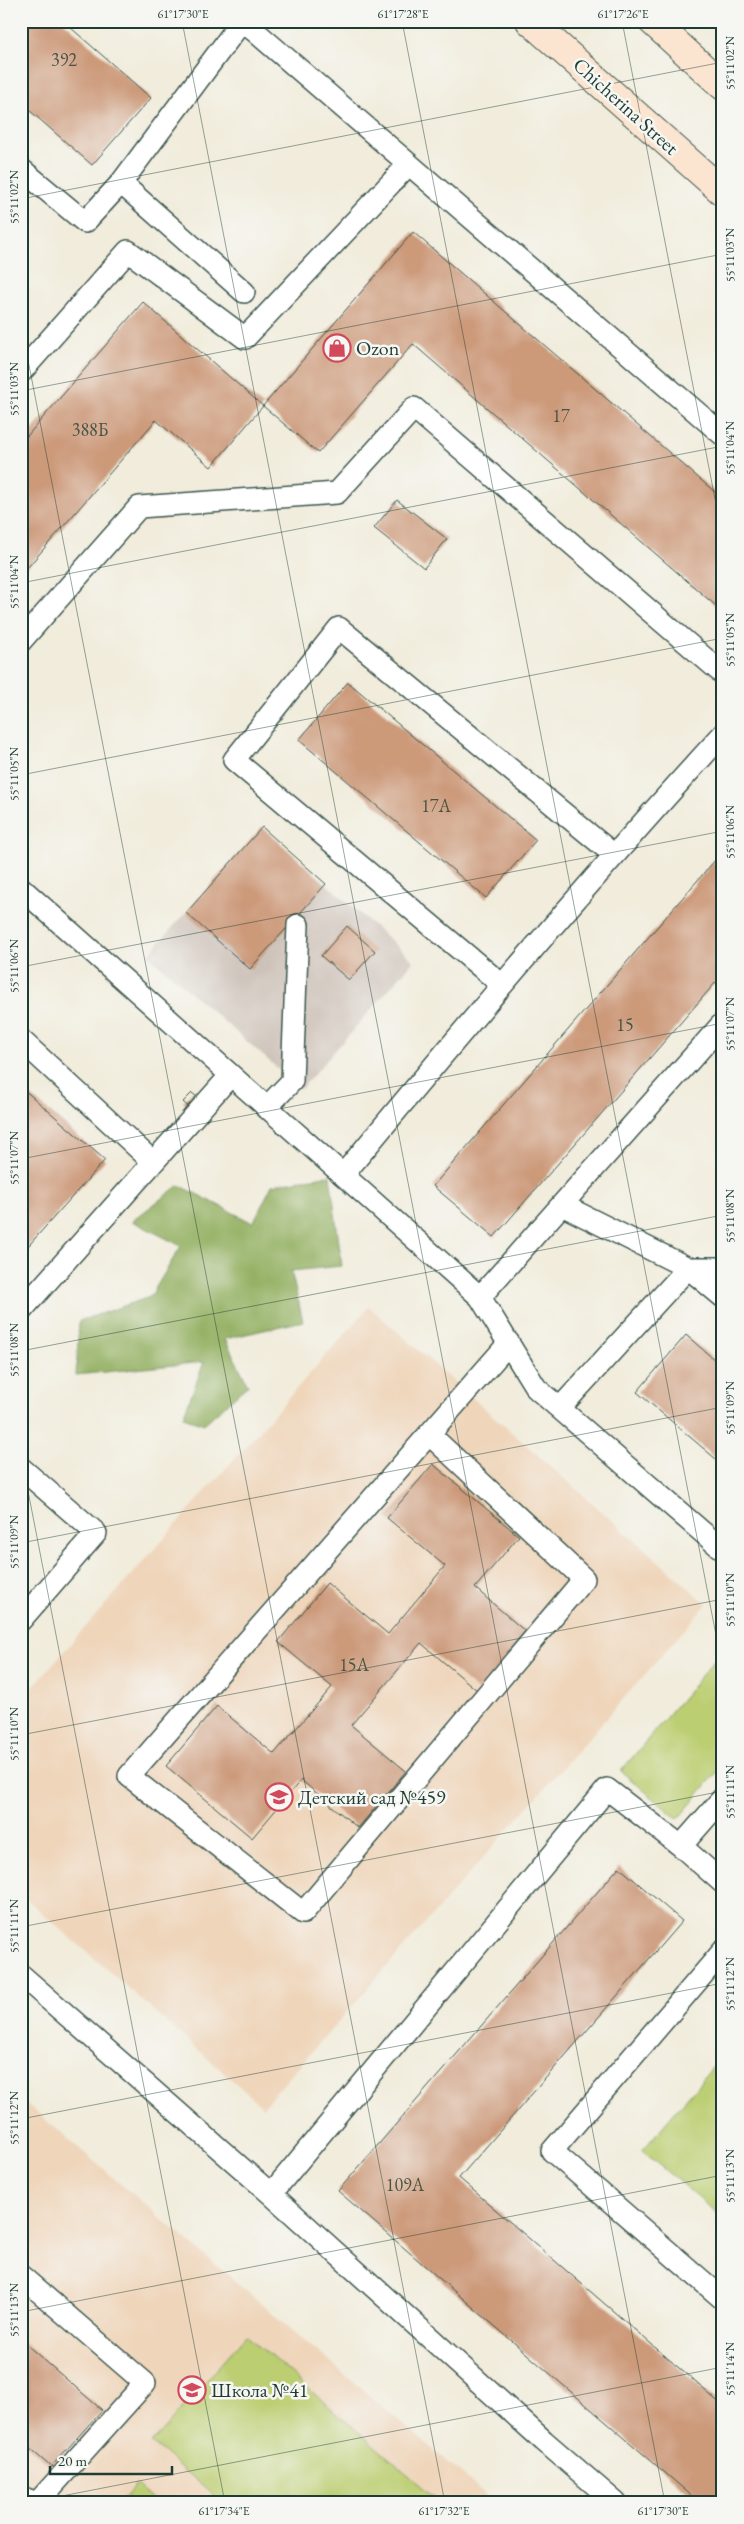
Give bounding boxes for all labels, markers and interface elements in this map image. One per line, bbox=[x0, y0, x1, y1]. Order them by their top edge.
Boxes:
text: 61°17'30"E bbox=[157, 6, 209, 22]
text: 61°17'28"E bbox=[377, 6, 429, 22]
text: 61°17'26"E bbox=[597, 6, 649, 22]
text: 55°11'02"N bbox=[722, 36, 738, 90]
house number: 392 bbox=[51, 48, 77, 71]
street label: Chicherina Street bbox=[568, 52, 685, 161]
text: 55°11'02"N bbox=[6, 170, 22, 224]
text: 55°11'03"N bbox=[722, 228, 738, 282]
shop icon: Ozon bbox=[322, 333, 352, 363]
place label: Ozon bbox=[356, 335, 400, 361]
text: 55°11'03"N bbox=[6, 362, 22, 416]
house number: 17 bbox=[552, 404, 570, 427]
house number: 388Б bbox=[72, 418, 108, 441]
text: 55°11'04"N bbox=[722, 421, 738, 475]
text: 55°11'04"N bbox=[6, 555, 22, 609]
text: 55°11'05"N bbox=[722, 613, 738, 667]
text: 55°11'05"N bbox=[6, 747, 22, 801]
house number: 17А bbox=[421, 794, 451, 817]
text: 55°11'06"N bbox=[722, 805, 738, 859]
text: 55°11'06"N bbox=[6, 939, 22, 993]
text: 55°11'07"N bbox=[722, 997, 738, 1051]
house number: 15 bbox=[616, 1013, 634, 1036]
text: 55°11'07"N bbox=[6, 1131, 22, 1185]
text: 55°11'08"N bbox=[722, 1189, 738, 1243]
text: 55°11'08"N bbox=[6, 1323, 22, 1377]
text: 55°11'09"N bbox=[722, 1381, 738, 1435]
text: 55°11'09"N bbox=[6, 1515, 22, 1569]
text: 55°11'10"N bbox=[722, 1573, 738, 1627]
house number: 15А bbox=[339, 1653, 369, 1676]
text: 55°11'10"N bbox=[6, 1707, 22, 1761]
text: 55°11'11"N bbox=[722, 1765, 738, 1819]
school or university icon: Детский сад №459 bbox=[264, 1782, 294, 1812]
place label: Детский сад №459 bbox=[298, 1784, 446, 1810]
text: 55°11'11"N bbox=[6, 1899, 22, 1953]
text: 55°11'12"N bbox=[722, 1957, 738, 2011]
text: 55°11'12"N bbox=[6, 2091, 22, 2145]
text: 55°11'13"N bbox=[722, 2149, 738, 2203]
house number: 109А bbox=[386, 2173, 425, 2196]
text: 55°11'13"N bbox=[6, 2283, 22, 2337]
text: 55°11'14"N bbox=[722, 2342, 738, 2396]
school or university icon: Школа №41 bbox=[177, 2375, 207, 2405]
place label: Школа №41 bbox=[211, 2377, 308, 2403]
scale bar bbox=[50, 2444, 172, 2476]
text: 20 m bbox=[58, 2451, 87, 2470]
text: 61°17'34"E bbox=[198, 2503, 250, 2519]
text: 61°17'32"E bbox=[418, 2503, 470, 2519]
text: 61°17'30"E bbox=[637, 2503, 689, 2519]

